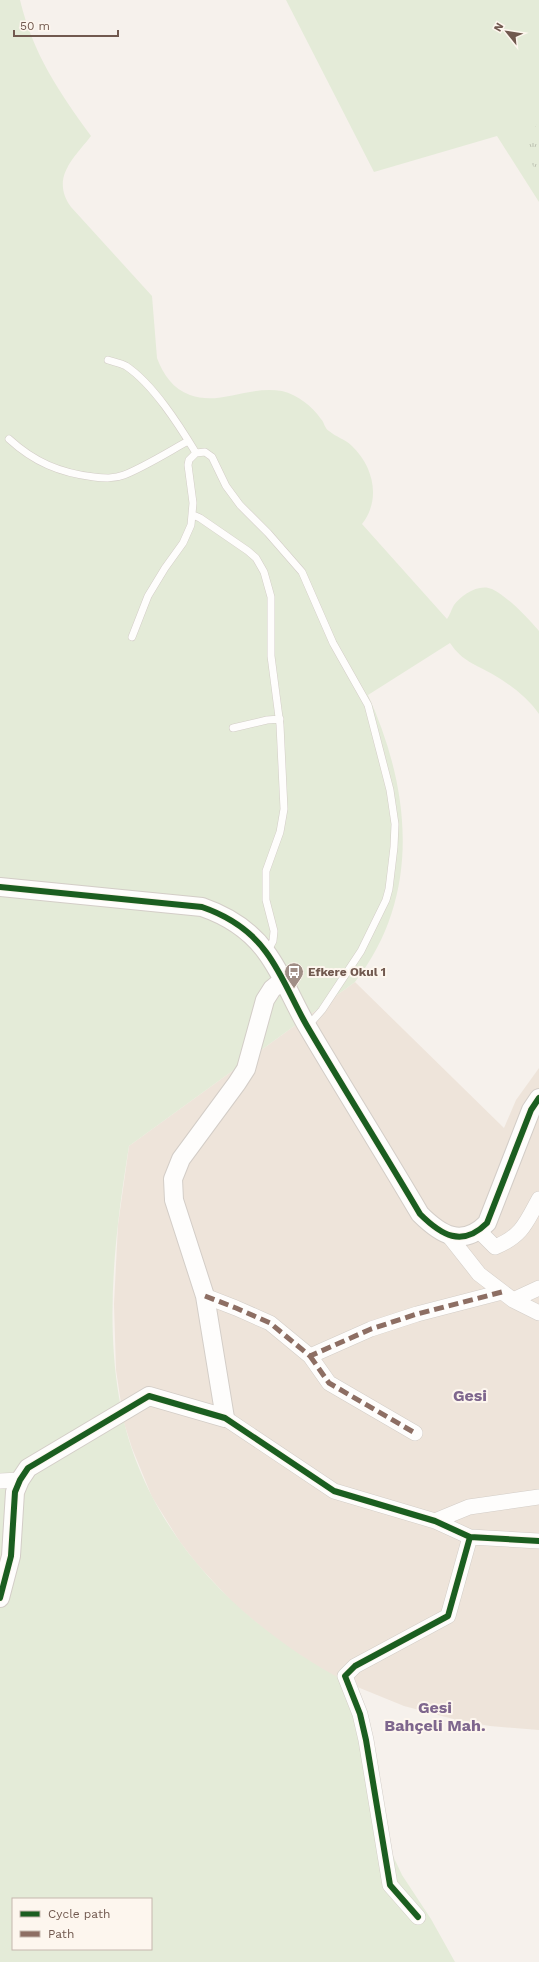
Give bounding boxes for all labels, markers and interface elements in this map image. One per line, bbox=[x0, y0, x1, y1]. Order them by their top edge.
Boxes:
scale bar bbox=[14, 12, 118, 38]
north arrow bbox=[487, 12, 527, 52]
text: 50 m bbox=[20, 19, 50, 33]
text: N bbox=[491, 20, 506, 34]
bus stop icon: Efkere Okul 1 bbox=[283, 961, 305, 989]
place label: Efkere Okul 1 bbox=[308, 965, 386, 979]
district label: Gesi bbox=[453, 1386, 487, 1405]
district label: Gesi Bahçeli Mah. bbox=[384, 1698, 486, 1735]
legend bbox=[12, 1898, 152, 1950]
text: Cycle path bbox=[48, 1907, 110, 1921]
text: Path bbox=[48, 1927, 74, 1941]

